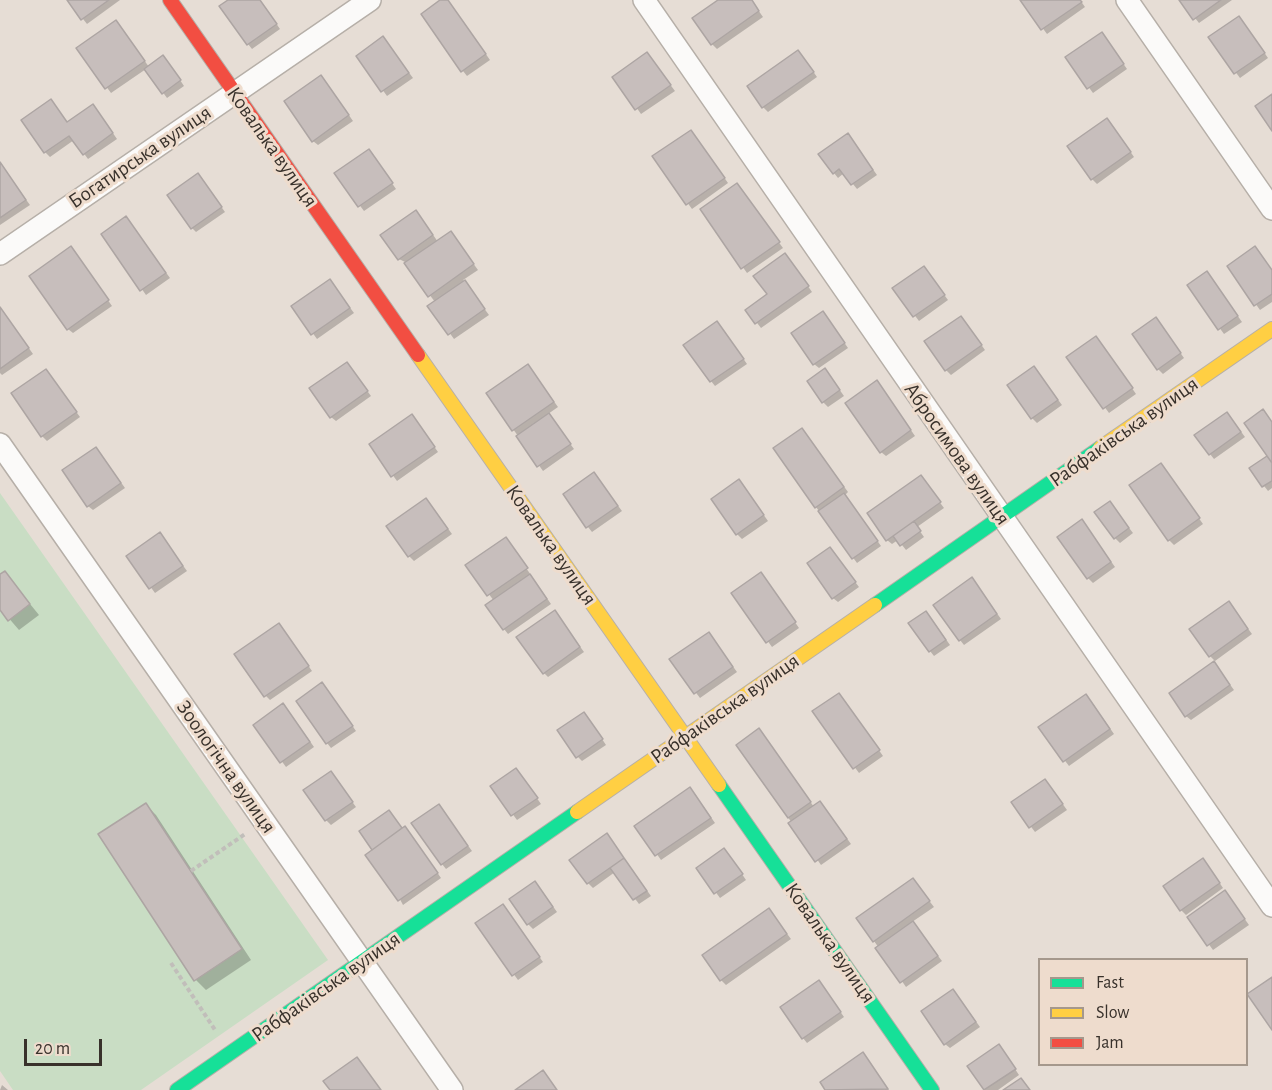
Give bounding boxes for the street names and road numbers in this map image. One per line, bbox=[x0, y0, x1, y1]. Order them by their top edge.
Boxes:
street label: Ковалька вулиця bbox=[221, 82, 323, 212]
street label: Богатирська вулиця bbox=[64, 100, 216, 214]
street label: Рабфаківська вулиця bbox=[1045, 371, 1203, 493]
street label: Абросимова вулиця bbox=[899, 378, 1015, 530]
street label: Ковалька вулиця bbox=[500, 480, 602, 610]
street label: Рабфаківська вулиця bbox=[646, 648, 804, 770]
street label: Зоологічна вулиця bbox=[171, 696, 281, 838]
street label: Ковалька вулиця bbox=[779, 878, 881, 1008]
street label: Рабфаківська вулиця bbox=[247, 926, 405, 1048]

